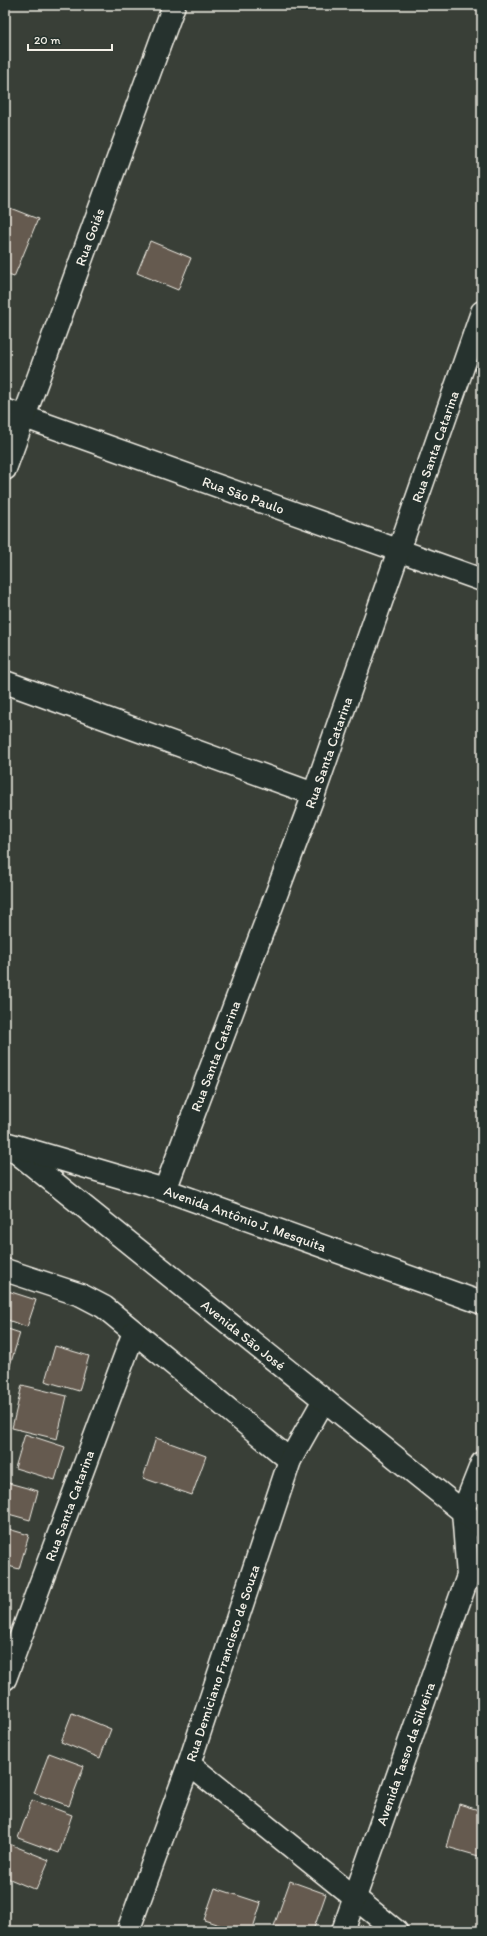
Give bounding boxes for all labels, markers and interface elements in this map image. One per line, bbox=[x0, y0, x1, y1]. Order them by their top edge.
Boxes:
scale bar bbox=[28, 26, 112, 52]
text: 20 m bbox=[34, 33, 61, 47]
street label: Rua Goiás bbox=[72, 206, 108, 268]
street label: Rua Santa Catarina bbox=[408, 389, 463, 505]
street label: Rua São Paulo bbox=[200, 473, 286, 518]
street label: Rua Santa Catarina bbox=[301, 695, 356, 811]
street label: Rua Santa Catarina bbox=[187, 998, 244, 1114]
street label: Avenida Antônio J. Mesquita bbox=[162, 1182, 329, 1256]
street label: Avenida São José bbox=[198, 1296, 289, 1374]
street label: Rua Santa Catarina bbox=[42, 1448, 98, 1564]
street label: Rua Demiciano Francisco de Souza bbox=[182, 1563, 264, 1764]
street label: Avenida Tasso da Silveira bbox=[373, 1679, 439, 1828]

